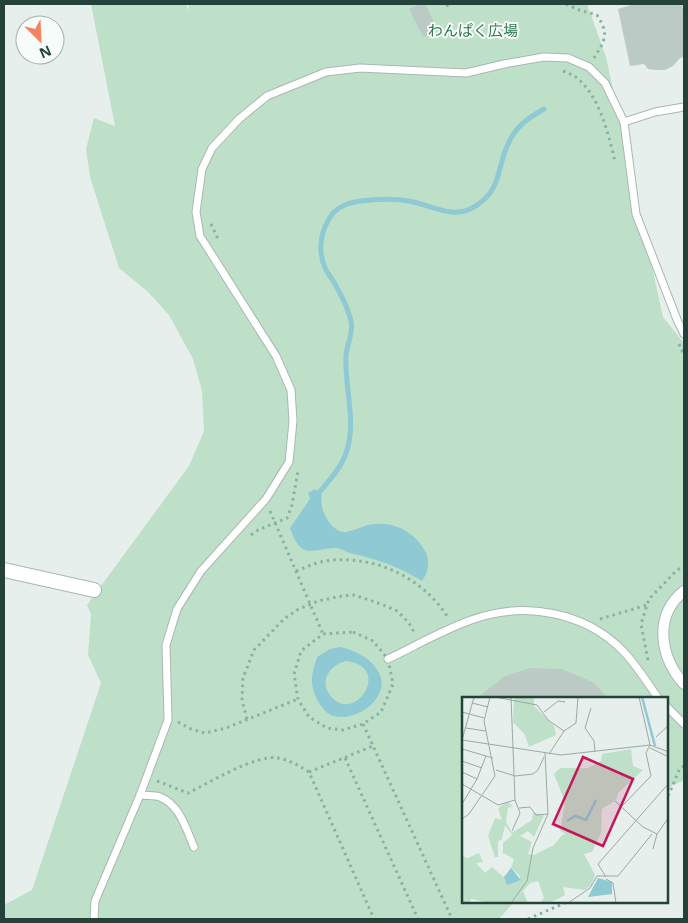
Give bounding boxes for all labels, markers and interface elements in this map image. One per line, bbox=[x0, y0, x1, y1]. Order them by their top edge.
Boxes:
north arrow bbox=[15, 15, 65, 65]
park label: わんぱく広場 bbox=[428, 20, 518, 40]
text: N bbox=[36, 41, 55, 63]
inset map bbox=[462, 697, 668, 903]

